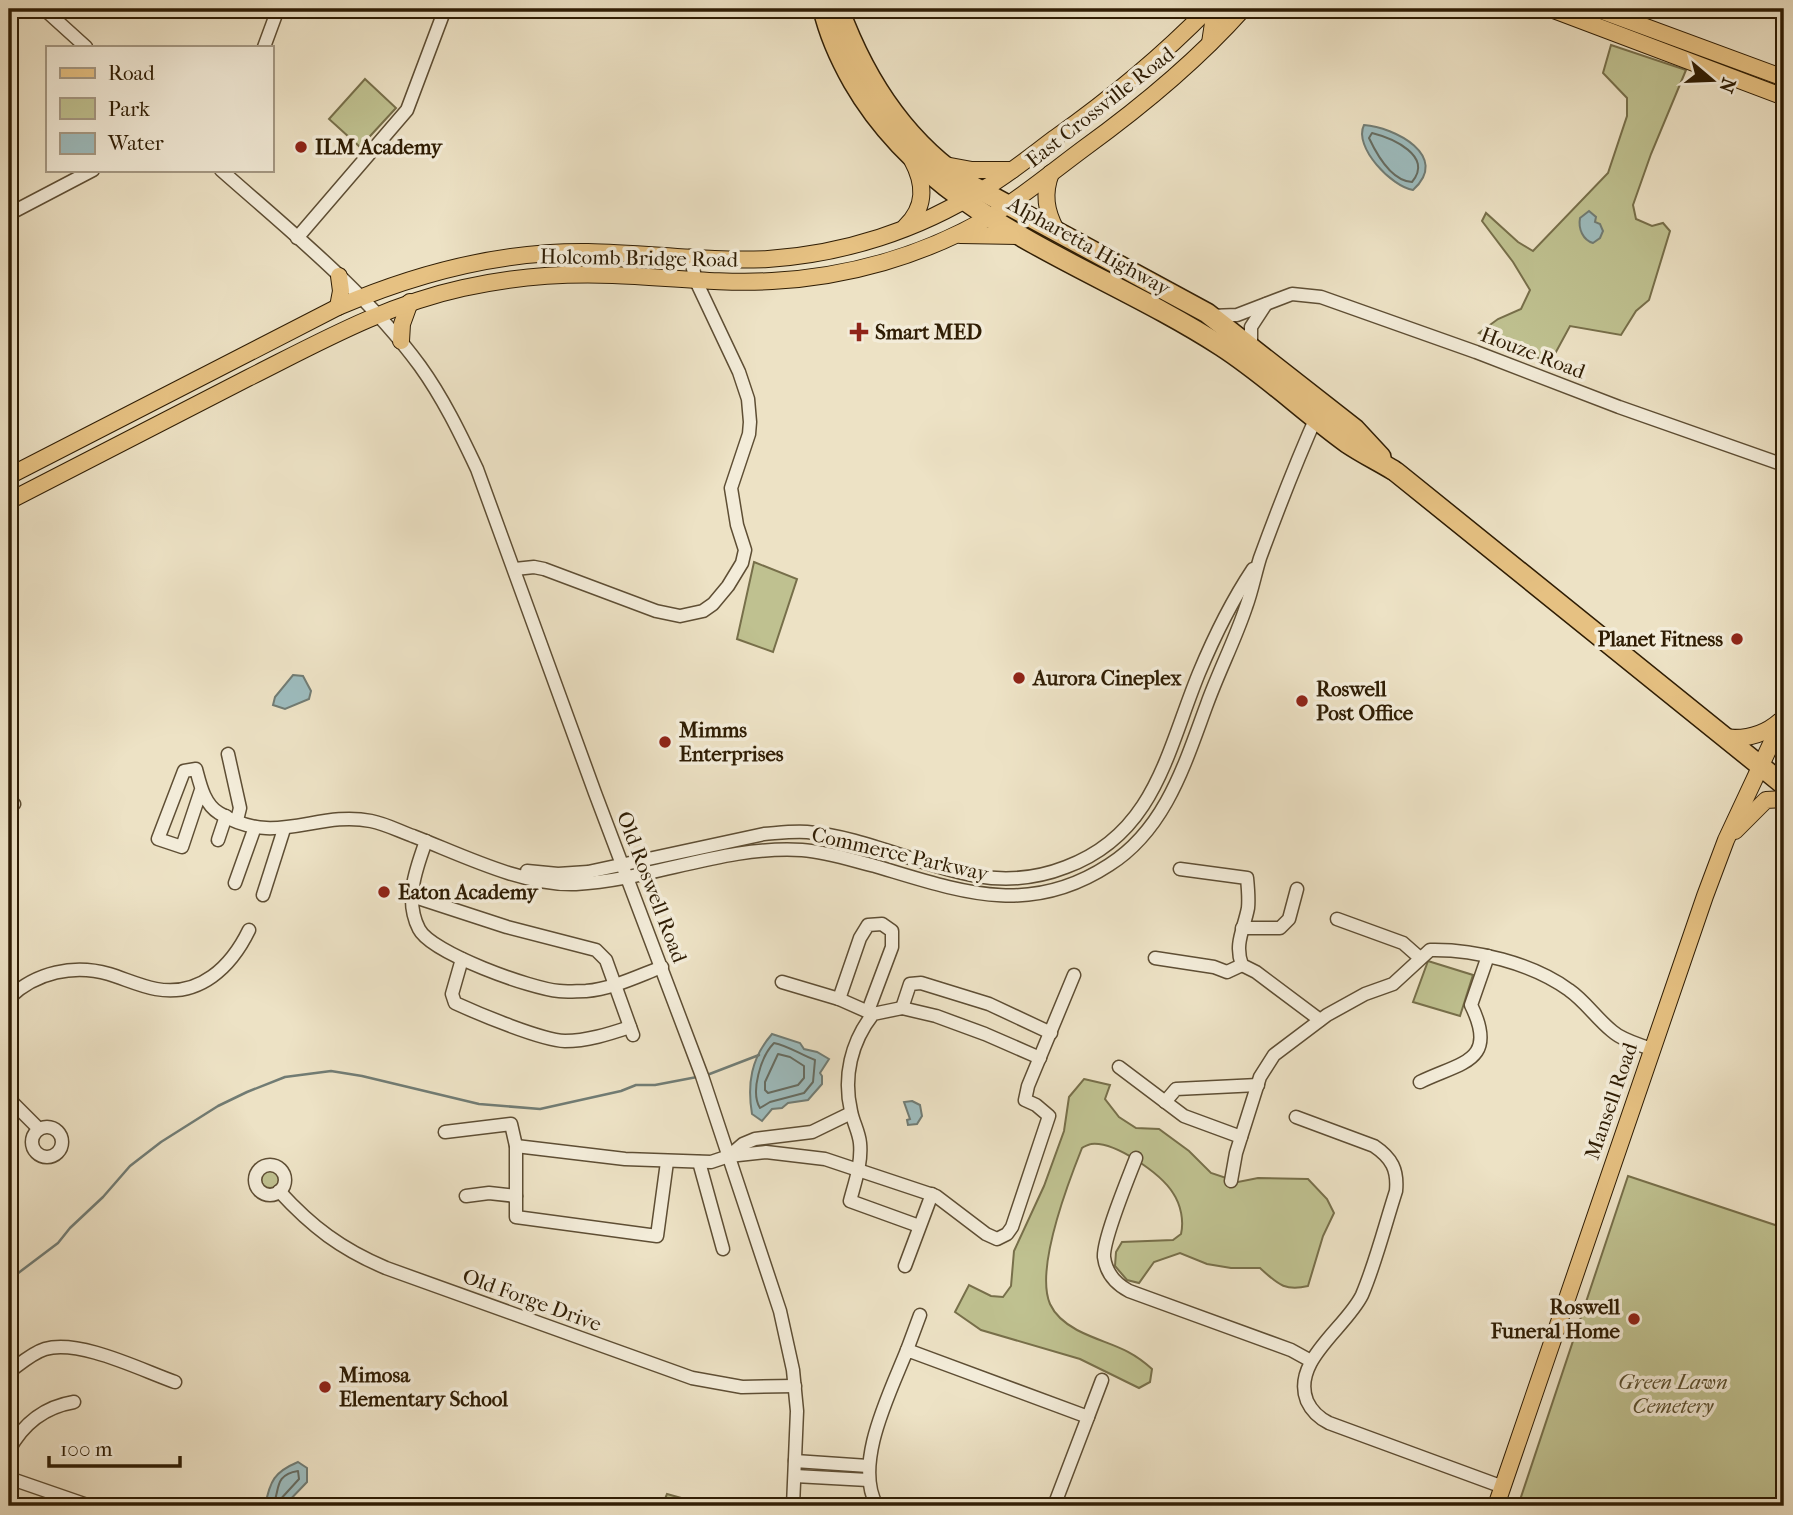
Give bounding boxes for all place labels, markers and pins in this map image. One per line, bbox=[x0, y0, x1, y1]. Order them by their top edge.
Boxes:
place label: ILM Academy bbox=[315, 135, 444, 159]
marker: ILM Academy bbox=[293, 139, 309, 155]
place label: Smart MED bbox=[875, 320, 982, 344]
marker: Smart MED bbox=[849, 322, 869, 342]
place label: Planet Fitness bbox=[1598, 627, 1723, 651]
marker: Planet Fitness bbox=[1729, 631, 1745, 647]
place label: Aurora Cineplex bbox=[1031, 666, 1182, 690]
marker: Aurora Cineplex bbox=[1011, 670, 1027, 686]
place label: Roswell Post Office bbox=[1316, 677, 1414, 725]
marker: Roswell Post Office bbox=[1294, 693, 1310, 709]
place label: Mimms Enterprises bbox=[678, 718, 784, 766]
marker: Mimms Enterprises bbox=[657, 734, 673, 750]
place label: Eaton Academy bbox=[398, 880, 539, 904]
marker: Eaton Academy bbox=[376, 884, 392, 900]
place label: Roswell Funeral Home bbox=[1490, 1295, 1621, 1343]
marker: Roswell Funeral Home bbox=[1626, 1311, 1642, 1327]
place label: Mimosa Elementary School bbox=[338, 1363, 508, 1411]
marker: Mimosa Elementary School bbox=[317, 1379, 333, 1395]

